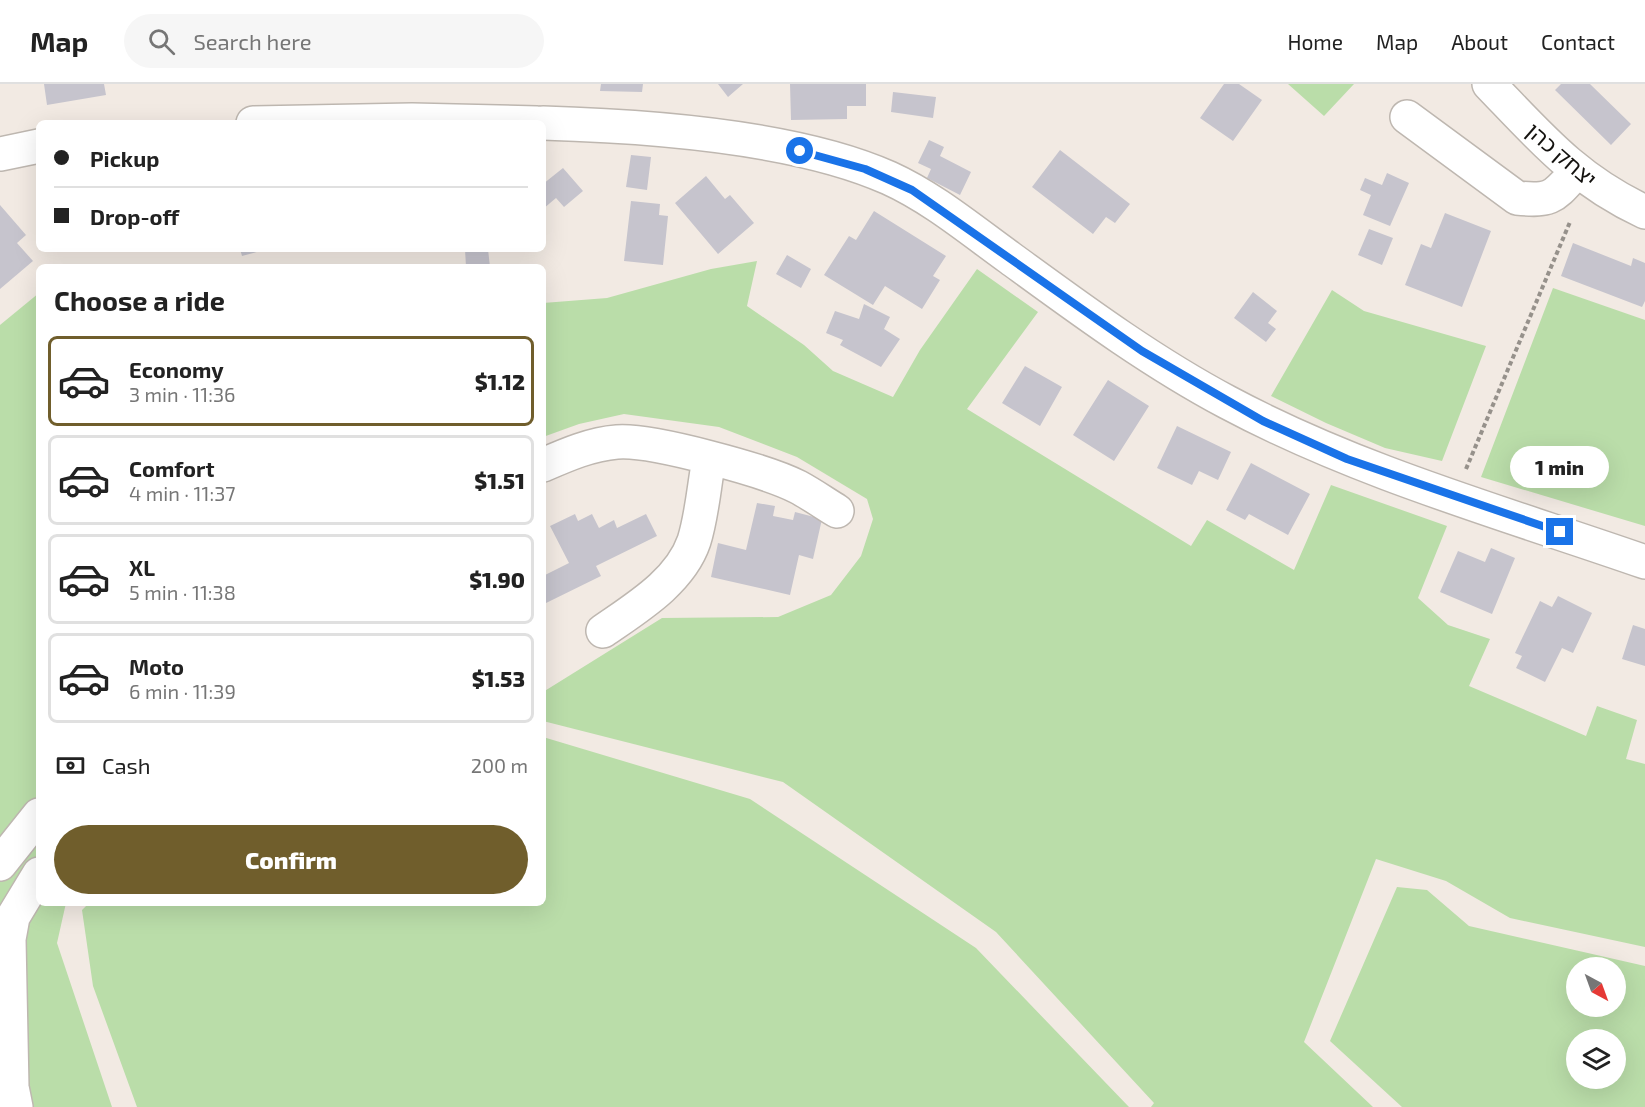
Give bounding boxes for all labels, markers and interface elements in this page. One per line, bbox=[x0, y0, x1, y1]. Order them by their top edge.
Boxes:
search box bbox=[124, 14, 544, 68]
text: Map bbox=[30, 24, 88, 58]
icon: search bbox=[145, 25, 178, 58]
text: Search here bbox=[193, 28, 312, 54]
text: Home bbox=[1287, 29, 1343, 54]
text: Map bbox=[1376, 29, 1418, 54]
text: About bbox=[1451, 29, 1508, 54]
text: Contact bbox=[1541, 29, 1615, 54]
street label: יצחק כהן bbox=[1522, 117, 1602, 191]
route start bbox=[786, 137, 813, 164]
text: Pickup bbox=[90, 145, 159, 171]
text: Drop-off bbox=[90, 203, 179, 229]
text: Choose a ride bbox=[54, 284, 225, 316]
icon: car bbox=[57, 354, 111, 408]
text: Economy bbox=[129, 356, 224, 382]
text: $1.12 bbox=[475, 368, 525, 394]
text: 3 min · 11:36 bbox=[129, 382, 236, 406]
callout: 1 min bbox=[1510, 445, 1610, 487]
icon: car bbox=[57, 453, 111, 507]
text: Comfort bbox=[129, 455, 214, 481]
text: 1 min bbox=[1535, 455, 1584, 479]
text: $1.51 bbox=[474, 467, 525, 493]
text: 4 min · 11:37 bbox=[129, 481, 236, 505]
route end bbox=[1546, 518, 1573, 545]
icon: car bbox=[57, 552, 111, 606]
text: XL bbox=[129, 554, 155, 580]
text: $1.90 bbox=[469, 566, 525, 592]
text: 5 min · 11:38 bbox=[129, 580, 236, 604]
icon: car bbox=[57, 651, 111, 705]
text: Moto bbox=[129, 653, 184, 679]
text: $1.53 bbox=[472, 665, 525, 691]
text: 6 min · 11:39 bbox=[129, 679, 236, 703]
icon: cash bbox=[54, 749, 87, 782]
text: Cash bbox=[102, 752, 151, 778]
text: 200 m bbox=[471, 753, 528, 777]
button: Confirm bbox=[54, 825, 528, 894]
north arrow bbox=[1566, 957, 1626, 1017]
map controls bbox=[1566, 957, 1626, 1089]
button: layers bbox=[1566, 1029, 1626, 1089]

